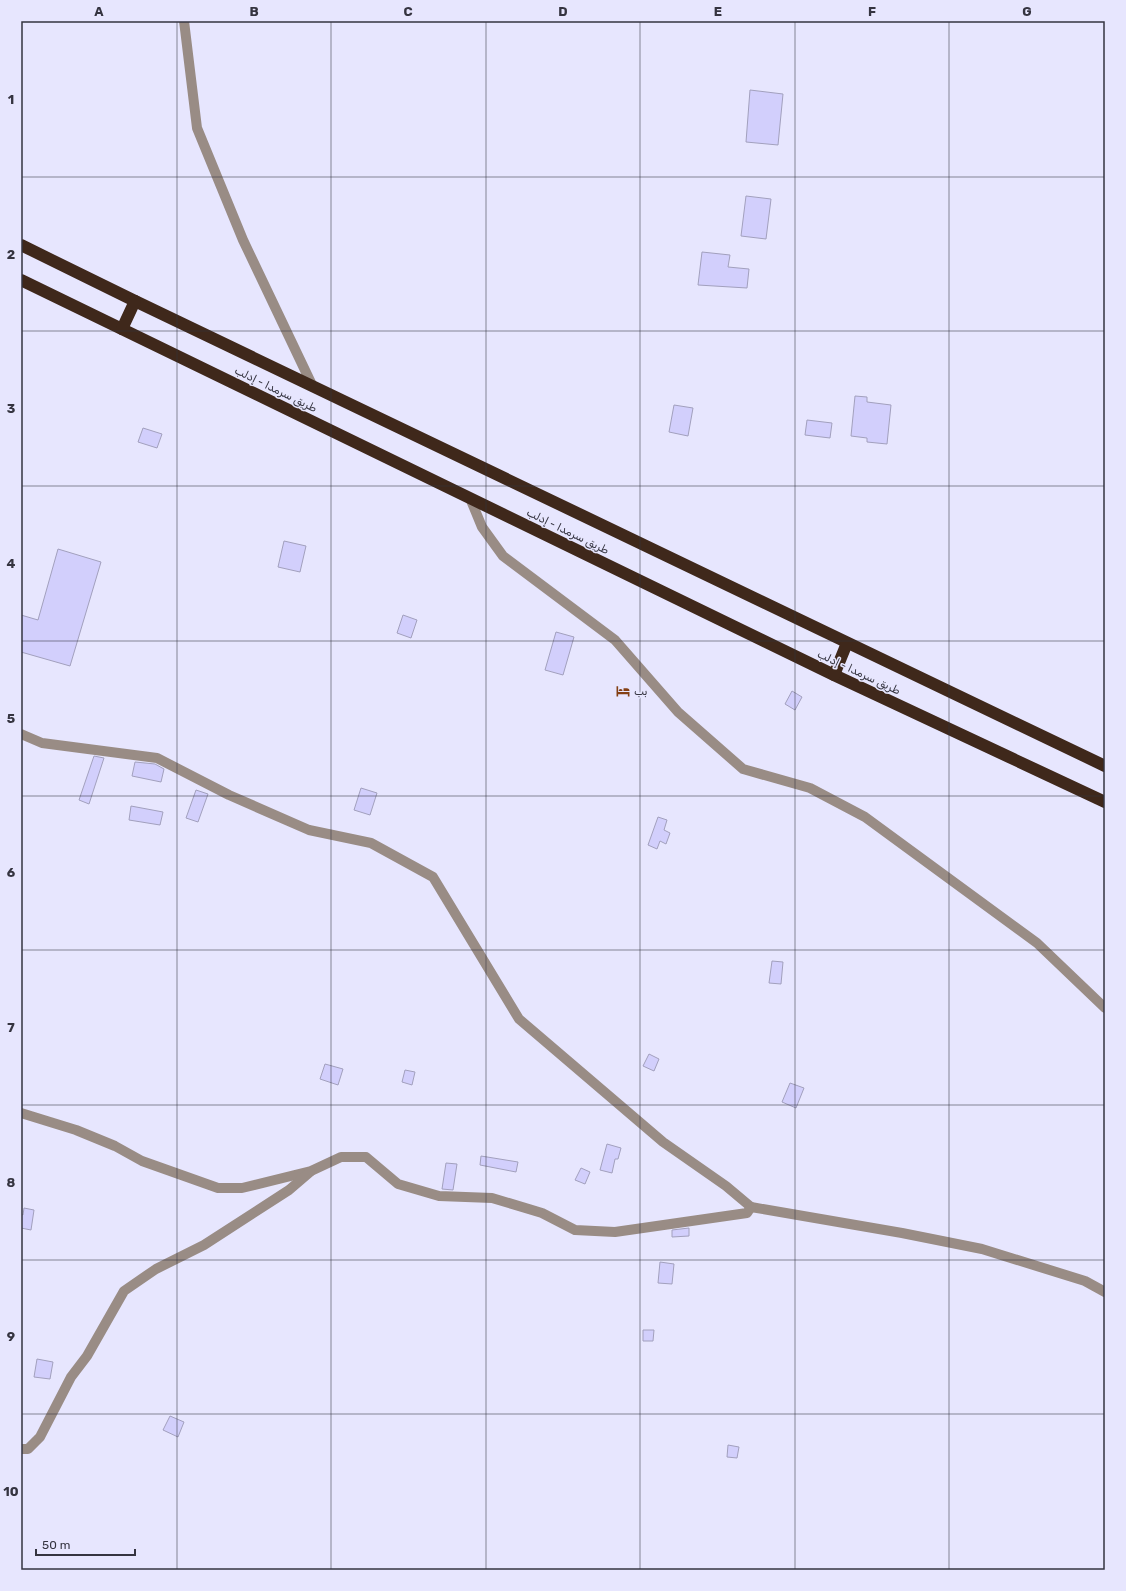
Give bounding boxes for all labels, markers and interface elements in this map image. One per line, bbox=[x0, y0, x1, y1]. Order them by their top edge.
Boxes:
text: A bbox=[94, 4, 104, 19]
text: B bbox=[249, 4, 259, 19]
text: C bbox=[403, 4, 413, 19]
text: D bbox=[558, 4, 568, 19]
text: E bbox=[714, 4, 722, 19]
text: F bbox=[868, 4, 876, 19]
text: G bbox=[1022, 4, 1032, 19]
text: 1 bbox=[8, 92, 14, 107]
text: 2 bbox=[7, 247, 15, 262]
street label: طريق سرمدا - إدلب bbox=[232, 364, 319, 416]
text: 3 bbox=[7, 401, 16, 416]
street label: طريق سرمدا - إدلب bbox=[524, 506, 611, 558]
text: 4 bbox=[7, 556, 16, 571]
street label: طريق سرمدا - إدلب bbox=[815, 648, 903, 698]
hotel icon: بب bbox=[615, 683, 631, 699]
place label: بب bbox=[634, 685, 648, 698]
text: 5 bbox=[7, 711, 15, 726]
text: 6 bbox=[7, 865, 16, 880]
text: 7 bbox=[7, 1020, 15, 1035]
text: 8 bbox=[7, 1175, 16, 1190]
text: 9 bbox=[7, 1329, 15, 1344]
text: 10 bbox=[3, 1484, 19, 1499]
scale bar bbox=[36, 1531, 135, 1557]
text: 50 m bbox=[42, 1538, 70, 1552]

